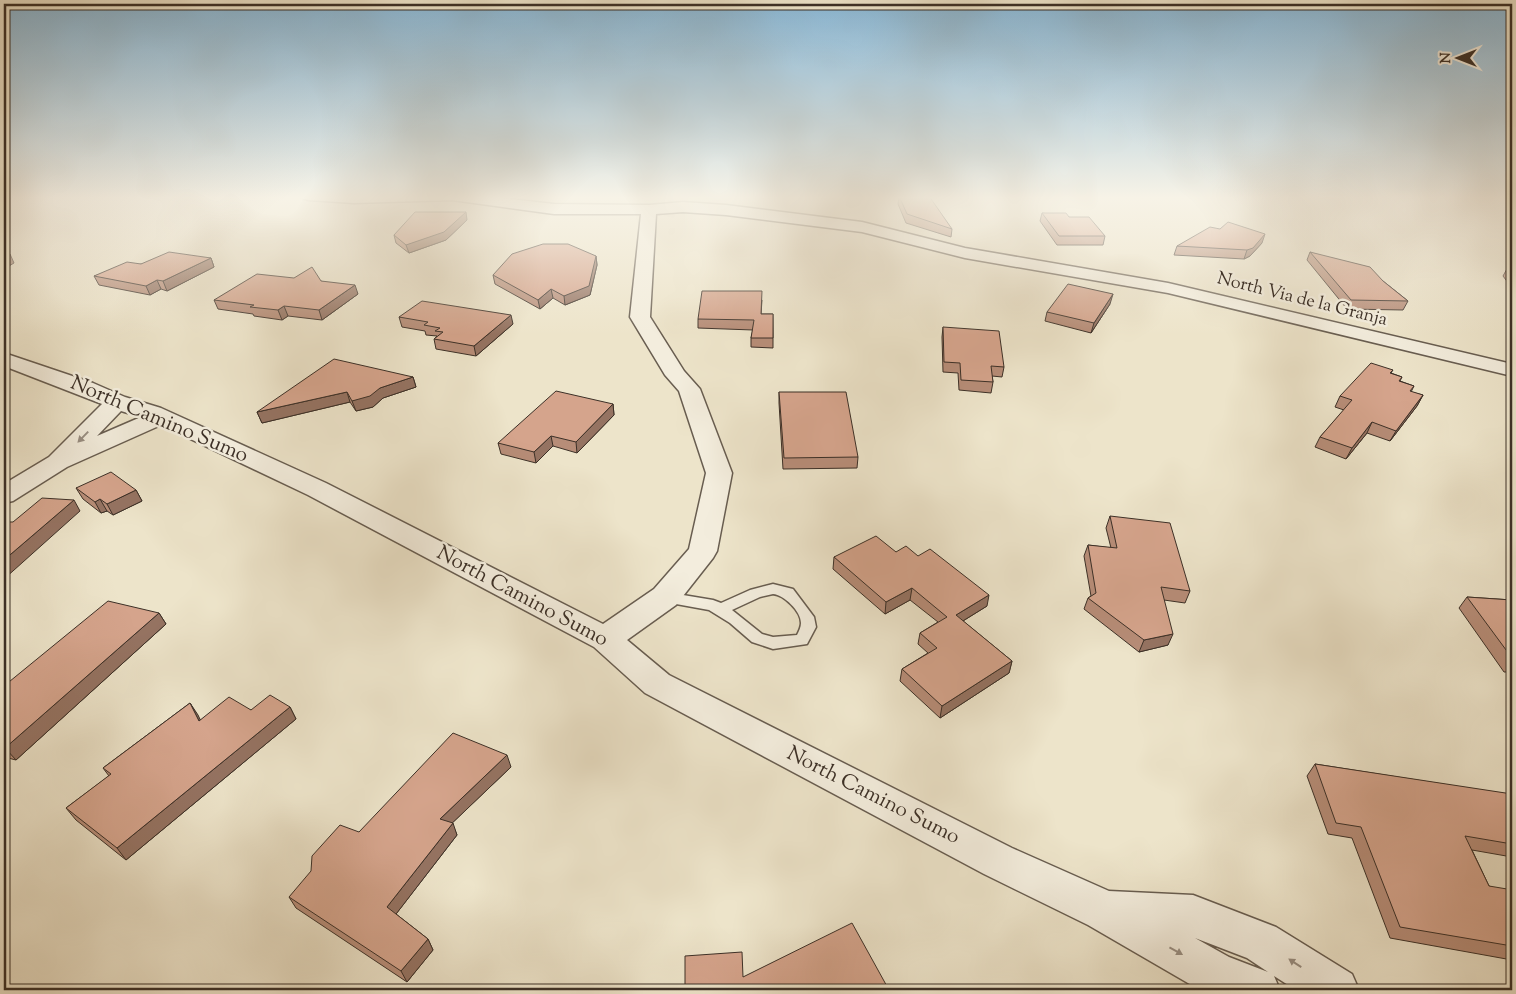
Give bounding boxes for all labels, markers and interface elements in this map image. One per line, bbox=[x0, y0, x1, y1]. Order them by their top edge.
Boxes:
north arrow bbox=[1434, 32, 1484, 82]
text: N bbox=[1437, 52, 1457, 64]
street label: North Via de la Granja bbox=[1214, 266, 1390, 334]
street label: North Camino Sumo bbox=[65, 369, 253, 471]
one-way arrow bbox=[77, 430, 89, 442]
street label: North Camino Sumo bbox=[431, 539, 613, 655]
street label: North Camino Sumo bbox=[781, 739, 965, 853]
one-way arrow bbox=[1169, 947, 1184, 955]
one-way arrow bbox=[1288, 959, 1302, 968]

